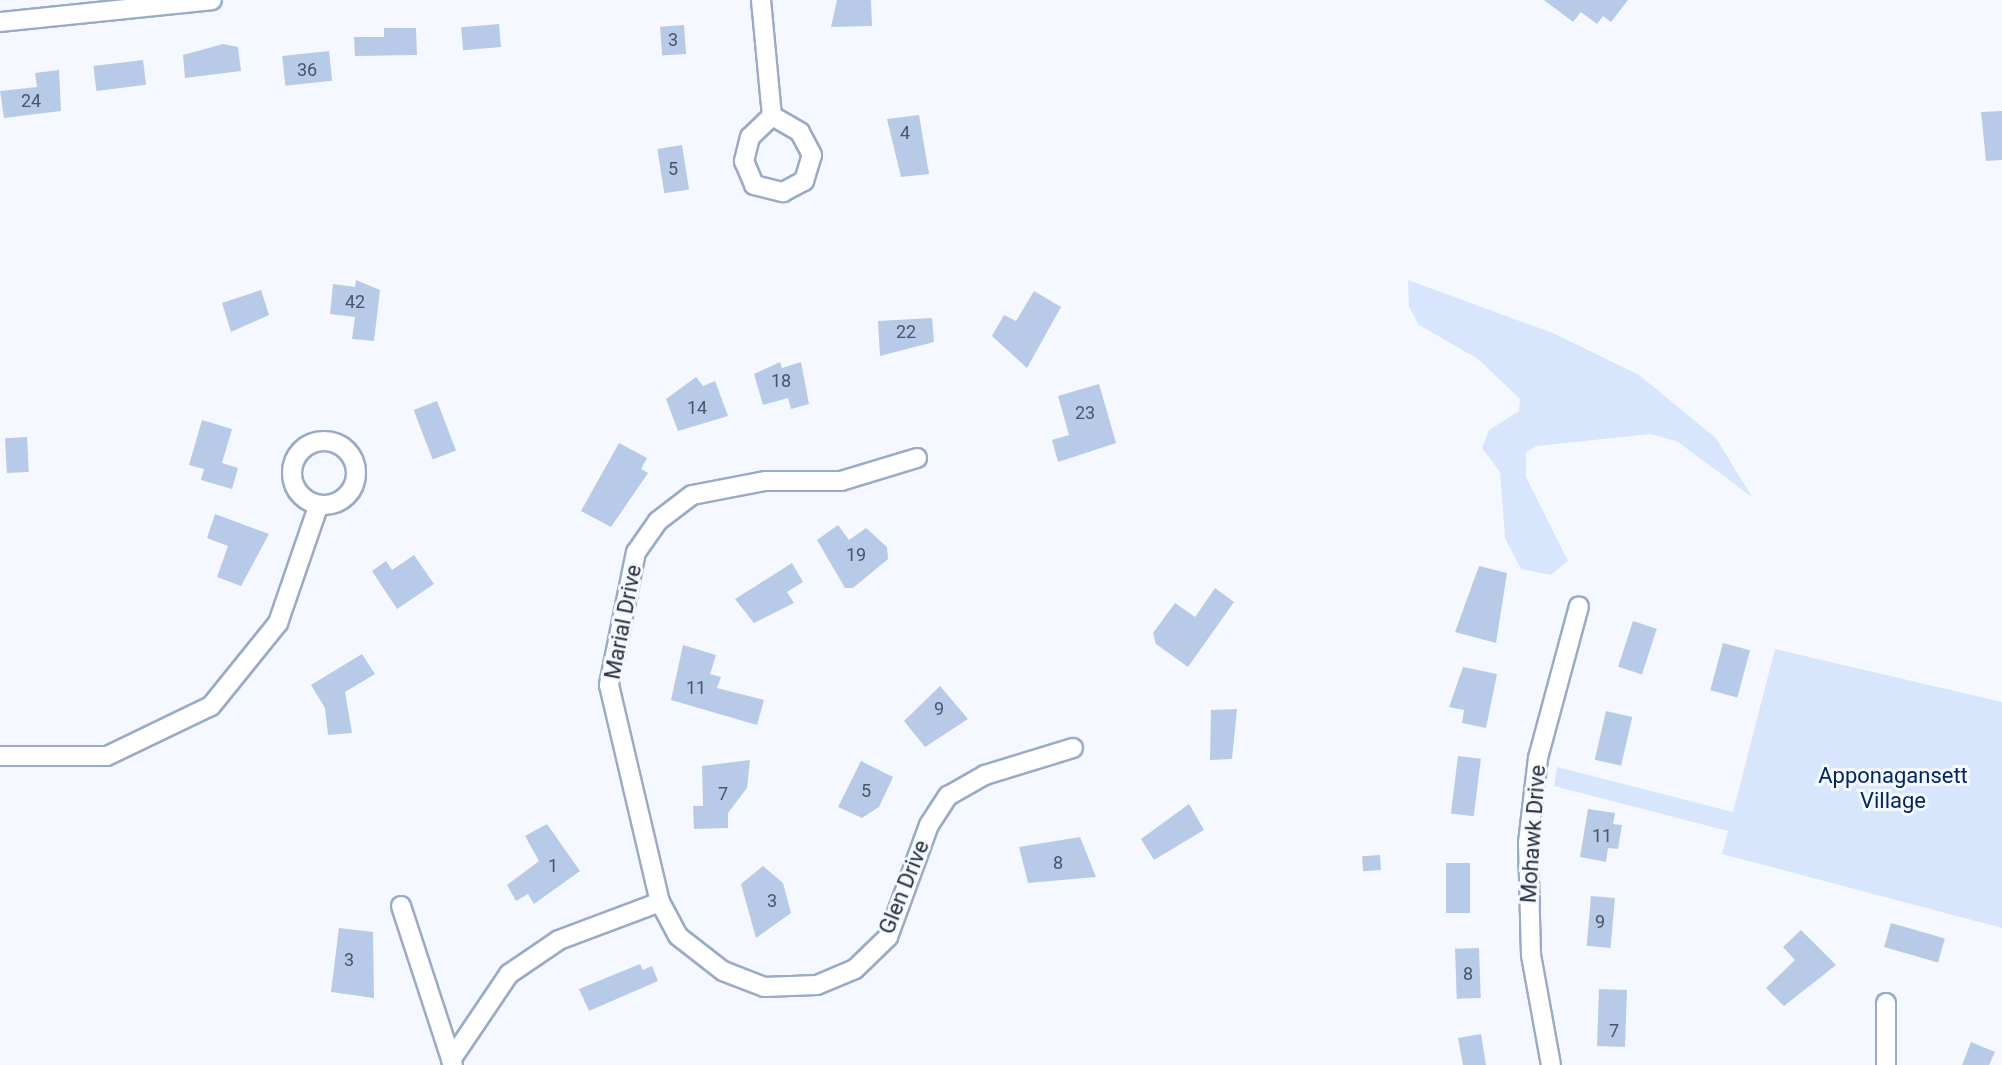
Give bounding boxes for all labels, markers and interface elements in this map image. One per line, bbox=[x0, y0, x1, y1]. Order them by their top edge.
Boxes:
house number: 3 bbox=[668, 29, 678, 51]
house number: 36 bbox=[297, 59, 317, 81]
house number: 24 bbox=[21, 90, 41, 112]
house number: 4 bbox=[900, 122, 910, 144]
house number: 5 bbox=[668, 158, 678, 180]
house number: 42 bbox=[345, 291, 365, 313]
house number: 22 bbox=[896, 321, 916, 343]
house number: 18 bbox=[771, 370, 791, 392]
house number: 14 bbox=[687, 397, 707, 419]
house number: 23 bbox=[1075, 402, 1095, 424]
house number: 19 bbox=[846, 544, 866, 566]
street label: Marial Drive bbox=[599, 562, 647, 682]
house number: 11 bbox=[686, 677, 706, 699]
house number: 9 bbox=[934, 698, 944, 720]
park label: Apponagansett Village bbox=[1818, 762, 1968, 814]
street label: Mohawk Drive bbox=[1515, 764, 1551, 904]
house number: 5 bbox=[861, 780, 871, 802]
house number: 7 bbox=[718, 783, 728, 805]
house number: 11 bbox=[1592, 825, 1612, 847]
street label: Glen Drive bbox=[873, 836, 935, 938]
house number: 8 bbox=[1053, 852, 1063, 874]
house number: 1 bbox=[548, 855, 558, 877]
house number: 3 bbox=[767, 890, 777, 912]
house number: 9 bbox=[1595, 911, 1605, 933]
house number: 3 bbox=[344, 949, 354, 971]
house number: 8 bbox=[1463, 963, 1473, 985]
house number: 7 bbox=[1609, 1020, 1619, 1042]

